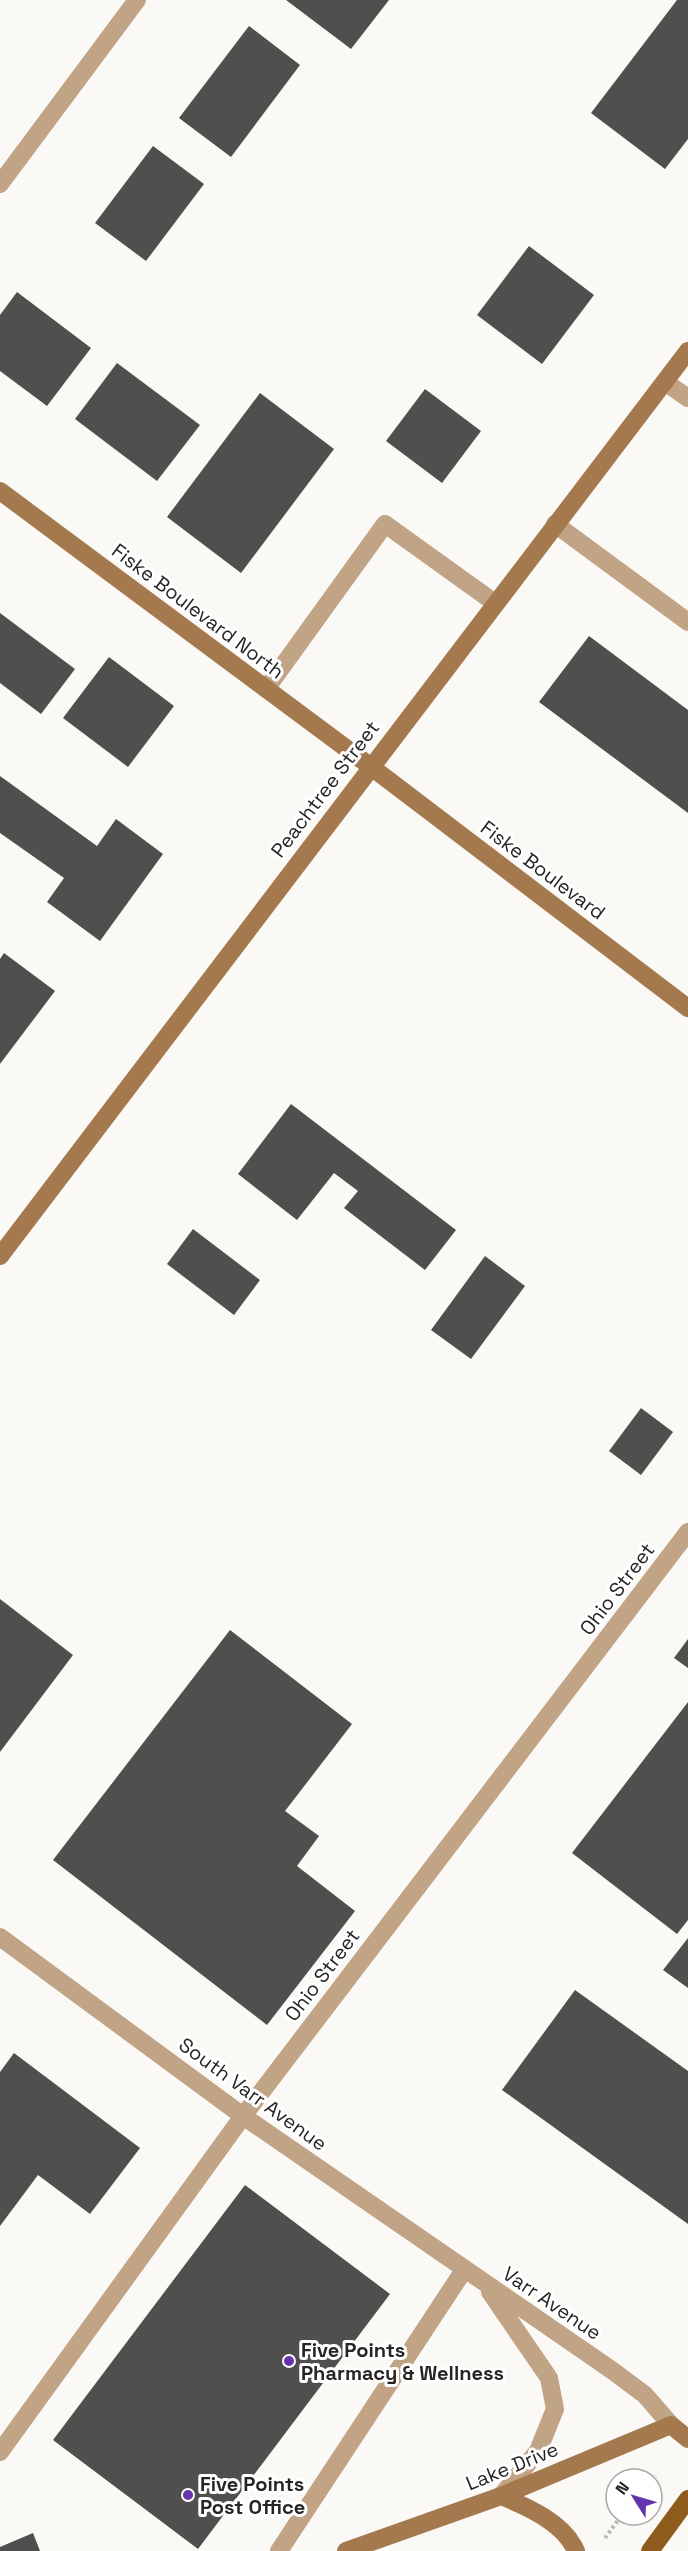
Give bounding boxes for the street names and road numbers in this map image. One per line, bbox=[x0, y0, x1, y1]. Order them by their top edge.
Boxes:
street label: Fiske Boulevard North bbox=[107, 538, 289, 684]
street label: Peachtree Street bbox=[265, 715, 385, 863]
street label: Fiske Boulevard bbox=[475, 815, 611, 925]
street label: Ohio Street bbox=[574, 1538, 660, 1640]
street label: Ohio Street bbox=[279, 1924, 365, 2026]
street label: South Varr Avenue bbox=[174, 2031, 332, 2157]
street label: Varr Avenue bbox=[498, 2260, 606, 2346]
street label: Lake Drive bbox=[462, 2436, 562, 2496]

